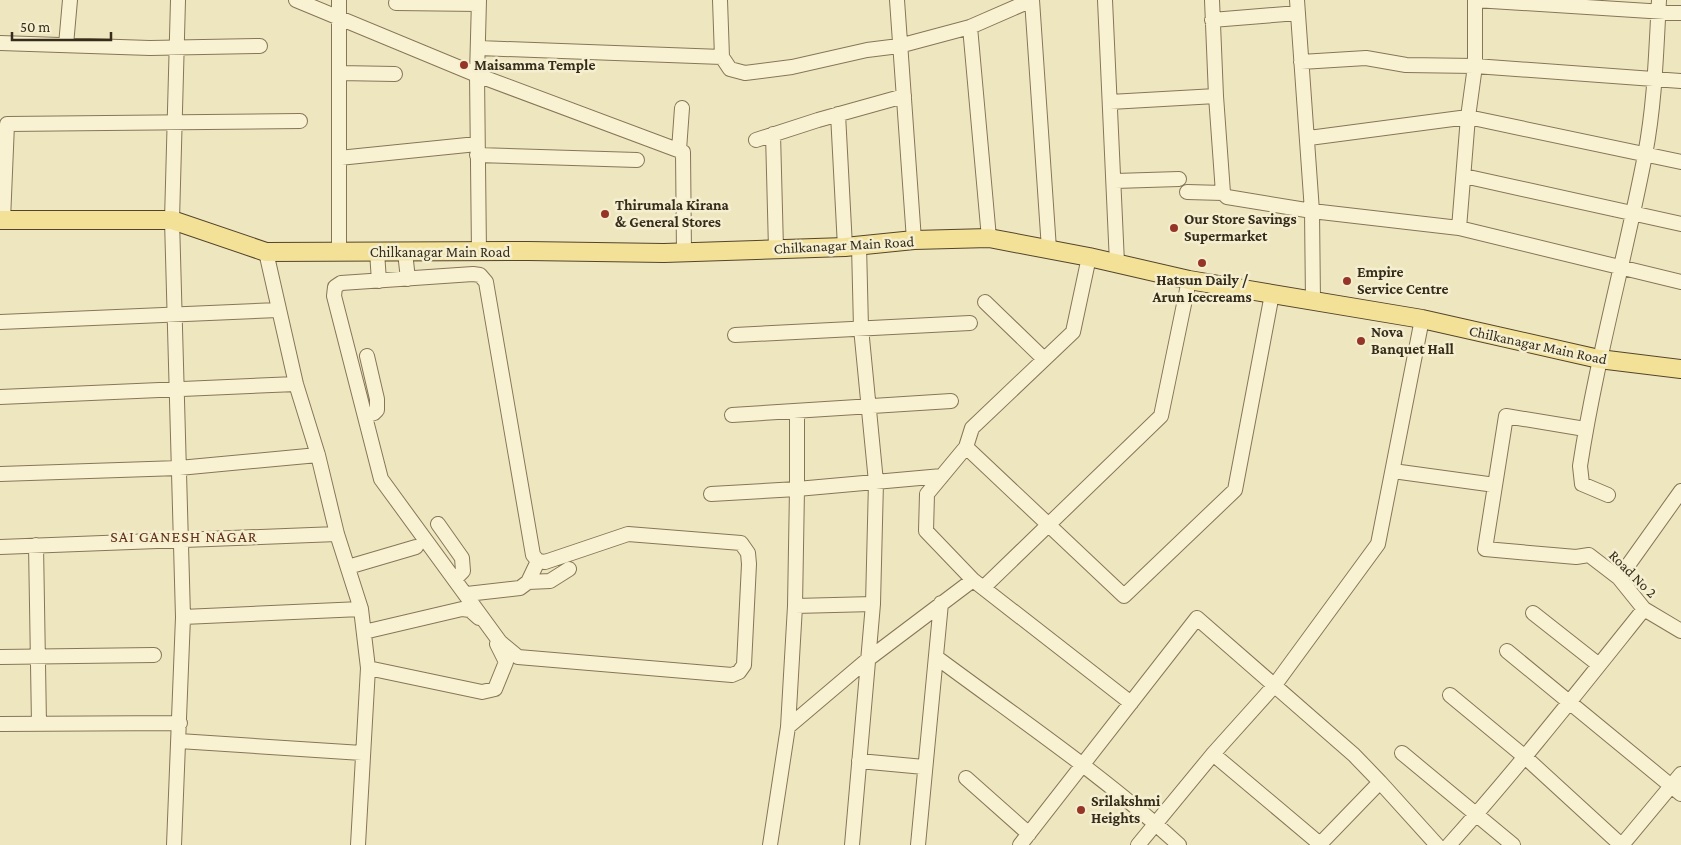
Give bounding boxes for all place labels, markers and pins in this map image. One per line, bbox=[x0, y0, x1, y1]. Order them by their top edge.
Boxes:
place label: Maisamma Temple bbox=[474, 57, 595, 73]
marker: Maisamma Temple bbox=[458, 59, 470, 71]
place label: Thirumala Kirana & General Stores bbox=[615, 197, 730, 230]
marker: Thirumala Kirana & General Stores bbox=[599, 208, 611, 220]
place label: Our Store Savings Supermarket bbox=[1184, 211, 1297, 244]
marker: Our Store Savings Supermarket bbox=[1168, 222, 1180, 234]
marker: Hatsun Daily / Arun Icecreams bbox=[1196, 257, 1208, 269]
place label: Empire Service Centre bbox=[1357, 264, 1448, 297]
place label: Hatsun Daily / Arun Icecreams bbox=[1151, 272, 1252, 305]
marker: Empire Service Centre bbox=[1341, 275, 1353, 287]
place label: Nova Banquet Hall bbox=[1371, 324, 1455, 357]
marker: Nova Banquet Hall bbox=[1355, 335, 1367, 347]
place label: Srilakshmi Heights bbox=[1091, 793, 1161, 826]
marker: Srilakshmi Heights bbox=[1075, 804, 1087, 816]

